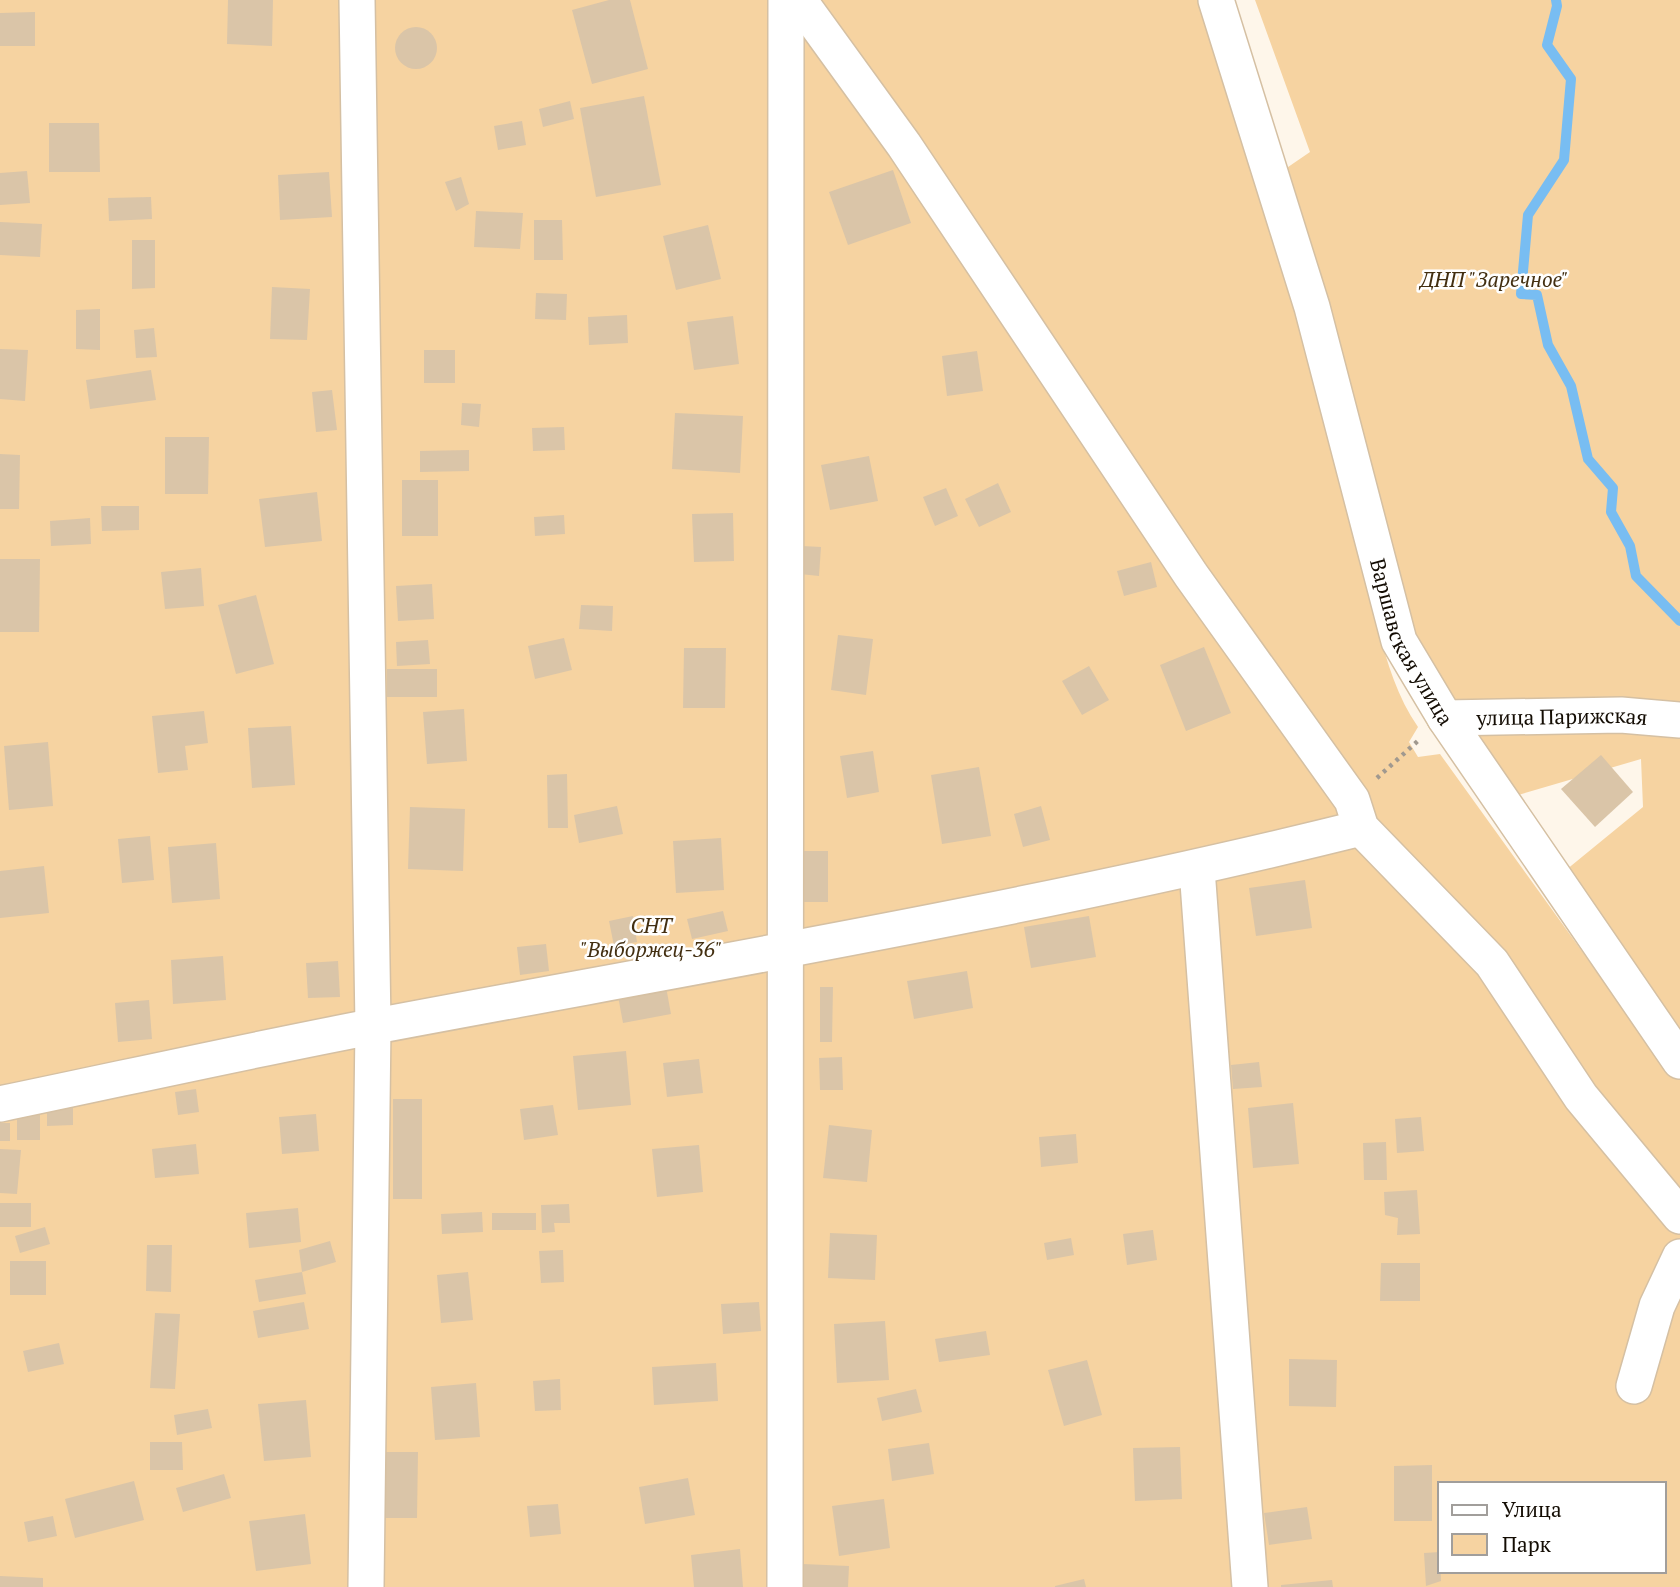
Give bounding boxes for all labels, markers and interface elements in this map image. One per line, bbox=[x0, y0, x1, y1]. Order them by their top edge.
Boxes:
park label: ДНП "Заречное" bbox=[1418, 265, 1568, 293]
street label: Варшавская улица bbox=[1364, 555, 1460, 731]
street label: улица Парижская bbox=[1475, 701, 1649, 731]
park label: СНТ "Выборжец-36" bbox=[580, 911, 722, 963]
legend bbox=[1438, 1482, 1666, 1573]
text: Улица bbox=[1502, 1495, 1562, 1523]
text: Парк bbox=[1502, 1530, 1552, 1558]

